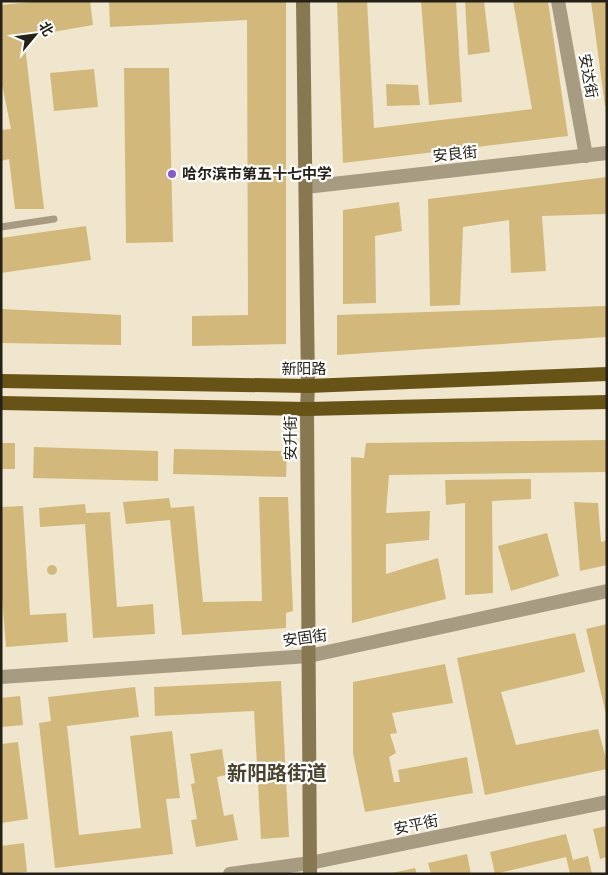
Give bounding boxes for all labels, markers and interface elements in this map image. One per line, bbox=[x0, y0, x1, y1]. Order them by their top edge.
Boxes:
north arrow bbox=[10, 10, 60, 60]
text: 北 bbox=[35, 18, 59, 39]
street label: 安达街 bbox=[575, 52, 603, 100]
street label: 安良街 bbox=[431, 141, 478, 165]
place label: 哈尔滨市第五十七中学 bbox=[182, 163, 332, 183]
marker: 哈尔滨市第五十七中学 bbox=[166, 168, 178, 180]
street label: 新阳路 bbox=[281, 358, 327, 378]
street label: 安升街 bbox=[280, 415, 300, 461]
street label: 安固街 bbox=[281, 624, 329, 650]
district label: 新阳路街道 bbox=[227, 758, 327, 785]
street label: 安平街 bbox=[392, 810, 440, 838]

